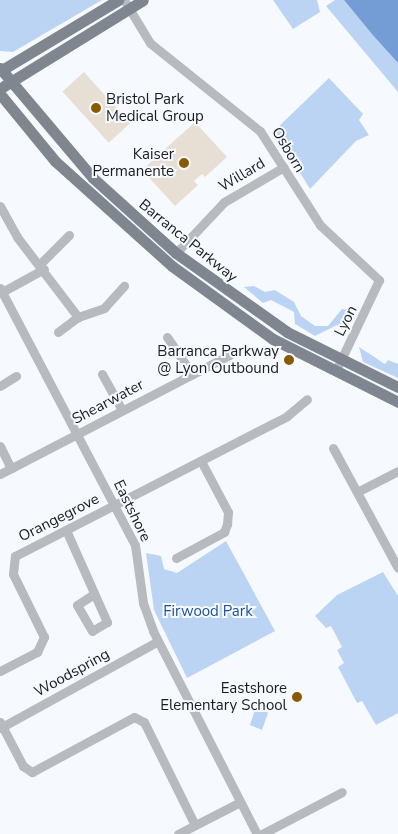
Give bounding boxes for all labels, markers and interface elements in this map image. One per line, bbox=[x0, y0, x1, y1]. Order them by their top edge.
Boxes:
place label: Bristol Park Medical Group bbox=[106, 90, 204, 125]
marker: Bristol Park Medical Group bbox=[90, 102, 102, 114]
street label: Osborn bbox=[267, 124, 309, 176]
place label: Kaiser Permanente bbox=[93, 145, 174, 180]
street label: Willard bbox=[216, 154, 268, 196]
marker: Kaiser Permanente bbox=[178, 157, 190, 169]
street label: Barranca Parkway bbox=[135, 196, 241, 286]
street label: Lyon bbox=[331, 303, 361, 339]
place label: Barranca Parkway @ Lyon Outbound bbox=[157, 342, 279, 377]
marker: Barranca Parkway @ Lyon Outbound bbox=[283, 354, 295, 366]
street label: Shearwater bbox=[69, 376, 147, 428]
street label: Eastshore bbox=[109, 477, 155, 545]
street label: Orangegrove bbox=[16, 490, 102, 546]
park label: Firwood Park bbox=[163, 603, 253, 621]
street label: Woodspring bbox=[31, 645, 113, 701]
place label: Eastshore Elementary School bbox=[160, 679, 287, 714]
marker: Eastshore Elementary School bbox=[291, 691, 303, 703]

